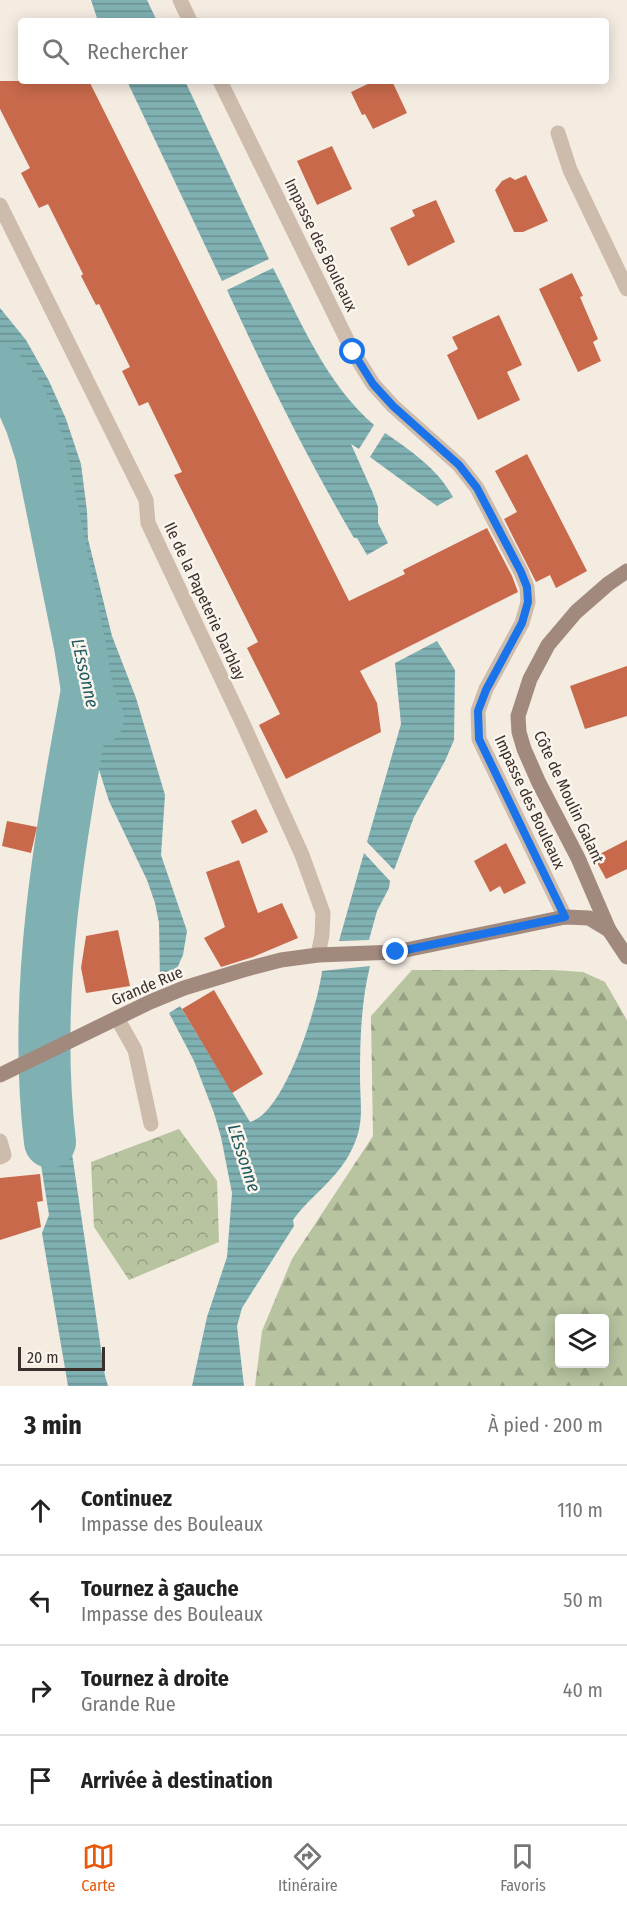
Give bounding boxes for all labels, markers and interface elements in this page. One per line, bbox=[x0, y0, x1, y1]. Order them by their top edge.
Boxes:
search box bbox=[18, 18, 609, 84]
icon: search bbox=[39, 35, 72, 68]
text: Rechercher bbox=[87, 38, 188, 65]
street label: Impasse des Bouleaux bbox=[281, 175, 361, 315]
route start bbox=[339, 338, 365, 364]
street label: Ile de la Papeterie Darblay bbox=[160, 519, 250, 684]
water label: L'Essonne bbox=[66, 636, 104, 710]
street label: Côte de Moulin Galant bbox=[530, 728, 608, 867]
street label: Impasse des Bouleaux bbox=[491, 732, 569, 872]
route end bbox=[382, 938, 408, 964]
street label: Grande Rue bbox=[108, 962, 186, 1010]
water label: L'Essonne bbox=[223, 1121, 265, 1195]
map controls bbox=[555, 1314, 609, 1368]
button: layers bbox=[555, 1314, 609, 1368]
scale bar bbox=[18, 1344, 105, 1372]
text: 20 m bbox=[27, 1348, 58, 1367]
text: 3 min bbox=[24, 1410, 82, 1441]
text: À pied · 200 m bbox=[488, 1413, 603, 1437]
text: Continuez bbox=[81, 1485, 172, 1512]
icon: ahead bbox=[24, 1494, 57, 1527]
text: 110 m bbox=[557, 1498, 603, 1522]
text: Impasse des Bouleaux bbox=[81, 1512, 263, 1536]
text: Tournez à gauche bbox=[81, 1575, 239, 1602]
icon: left bbox=[24, 1584, 57, 1617]
text: 50 m bbox=[563, 1588, 603, 1612]
text: Impasse des Bouleaux bbox=[81, 1602, 263, 1626]
text: Tournez à droite bbox=[81, 1665, 229, 1692]
icon: right bbox=[24, 1674, 57, 1707]
text: 40 m bbox=[563, 1678, 603, 1702]
text: Grande Rue bbox=[81, 1692, 176, 1716]
icon: arrive bbox=[24, 1764, 57, 1797]
text: Arrivée à destination bbox=[81, 1767, 273, 1794]
tab: Carte bbox=[81, 1840, 116, 1895]
tab: Itinéraire bbox=[278, 1840, 338, 1895]
tab: Favoris bbox=[500, 1840, 546, 1895]

